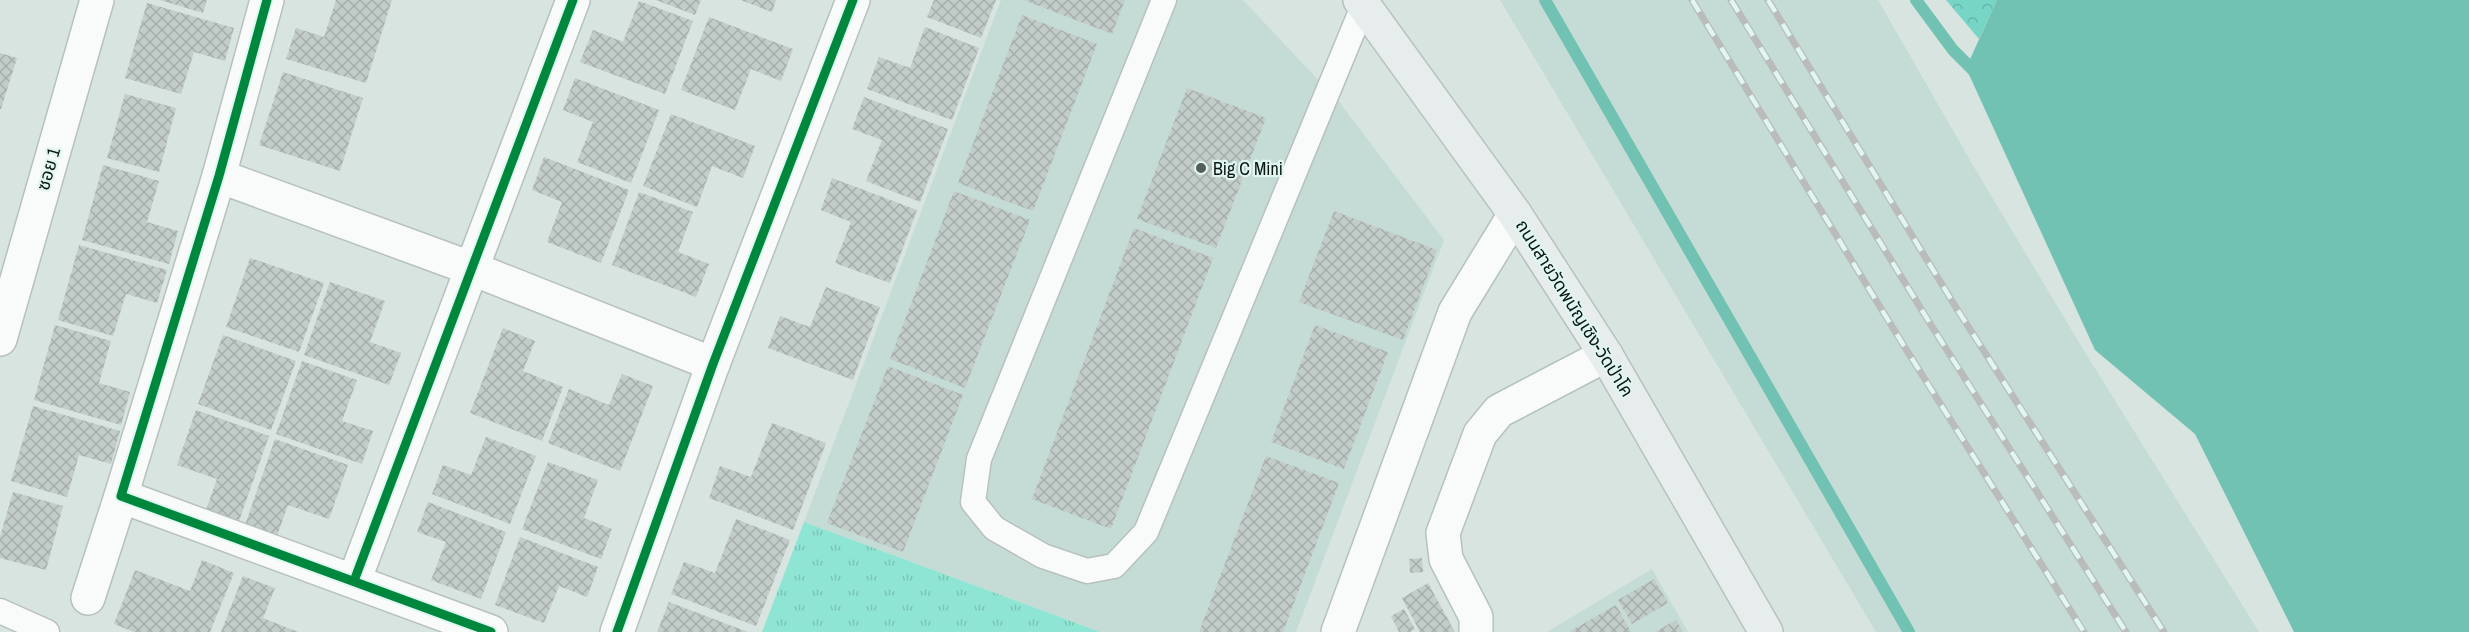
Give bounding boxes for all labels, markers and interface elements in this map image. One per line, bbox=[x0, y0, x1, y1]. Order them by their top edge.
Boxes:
street label: ซอย 1 bbox=[30, 144, 66, 193]
place label: Big C Mini bbox=[1213, 156, 1283, 181]
marker: Big C Mini bbox=[1194, 161, 1208, 175]
street label: ถนนสายวัดพนัญเชิง-วัดป่าโค bbox=[1510, 214, 1640, 402]

